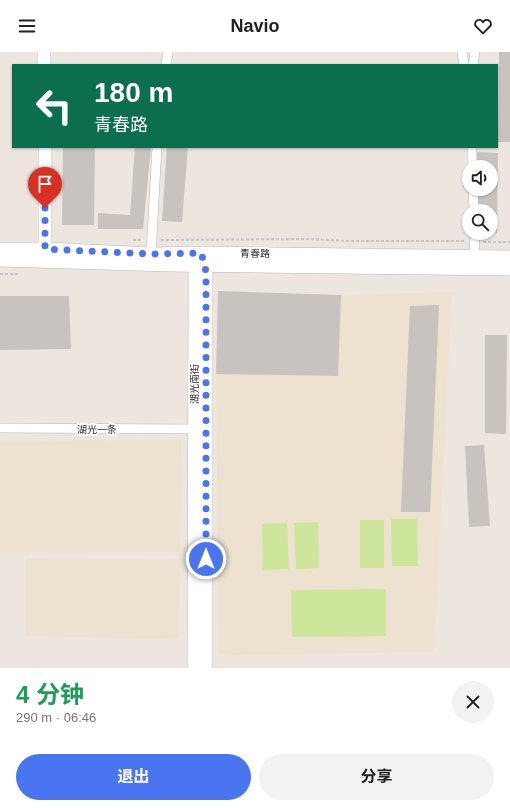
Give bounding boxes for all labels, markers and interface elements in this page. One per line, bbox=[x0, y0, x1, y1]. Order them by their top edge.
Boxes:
icon: menu bbox=[16, 15, 38, 37]
icon: heart bbox=[472, 15, 494, 37]
text: Navio bbox=[230, 16, 280, 36]
text: 180 m bbox=[94, 77, 173, 108]
icon: left bbox=[28, 80, 80, 132]
text: 青春路 bbox=[94, 115, 148, 135]
map controls bbox=[462, 160, 498, 240]
button: sound bbox=[462, 160, 498, 196]
pin bbox=[28, 167, 62, 208]
icon: arrive bbox=[34, 173, 56, 195]
button: search bbox=[462, 204, 498, 240]
street label: 青春路 bbox=[240, 248, 270, 259]
street label: 湖光南街 bbox=[189, 364, 200, 404]
street label: 湖光一条 bbox=[77, 424, 117, 435]
position arrow bbox=[185, 538, 227, 580]
text: 4 分钟 bbox=[16, 681, 84, 708]
button: close bbox=[452, 681, 494, 723]
text: 290 m · 06:46 bbox=[16, 710, 96, 725]
button: 退出 bbox=[16, 754, 251, 800]
button: 分享 bbox=[259, 754, 494, 800]

